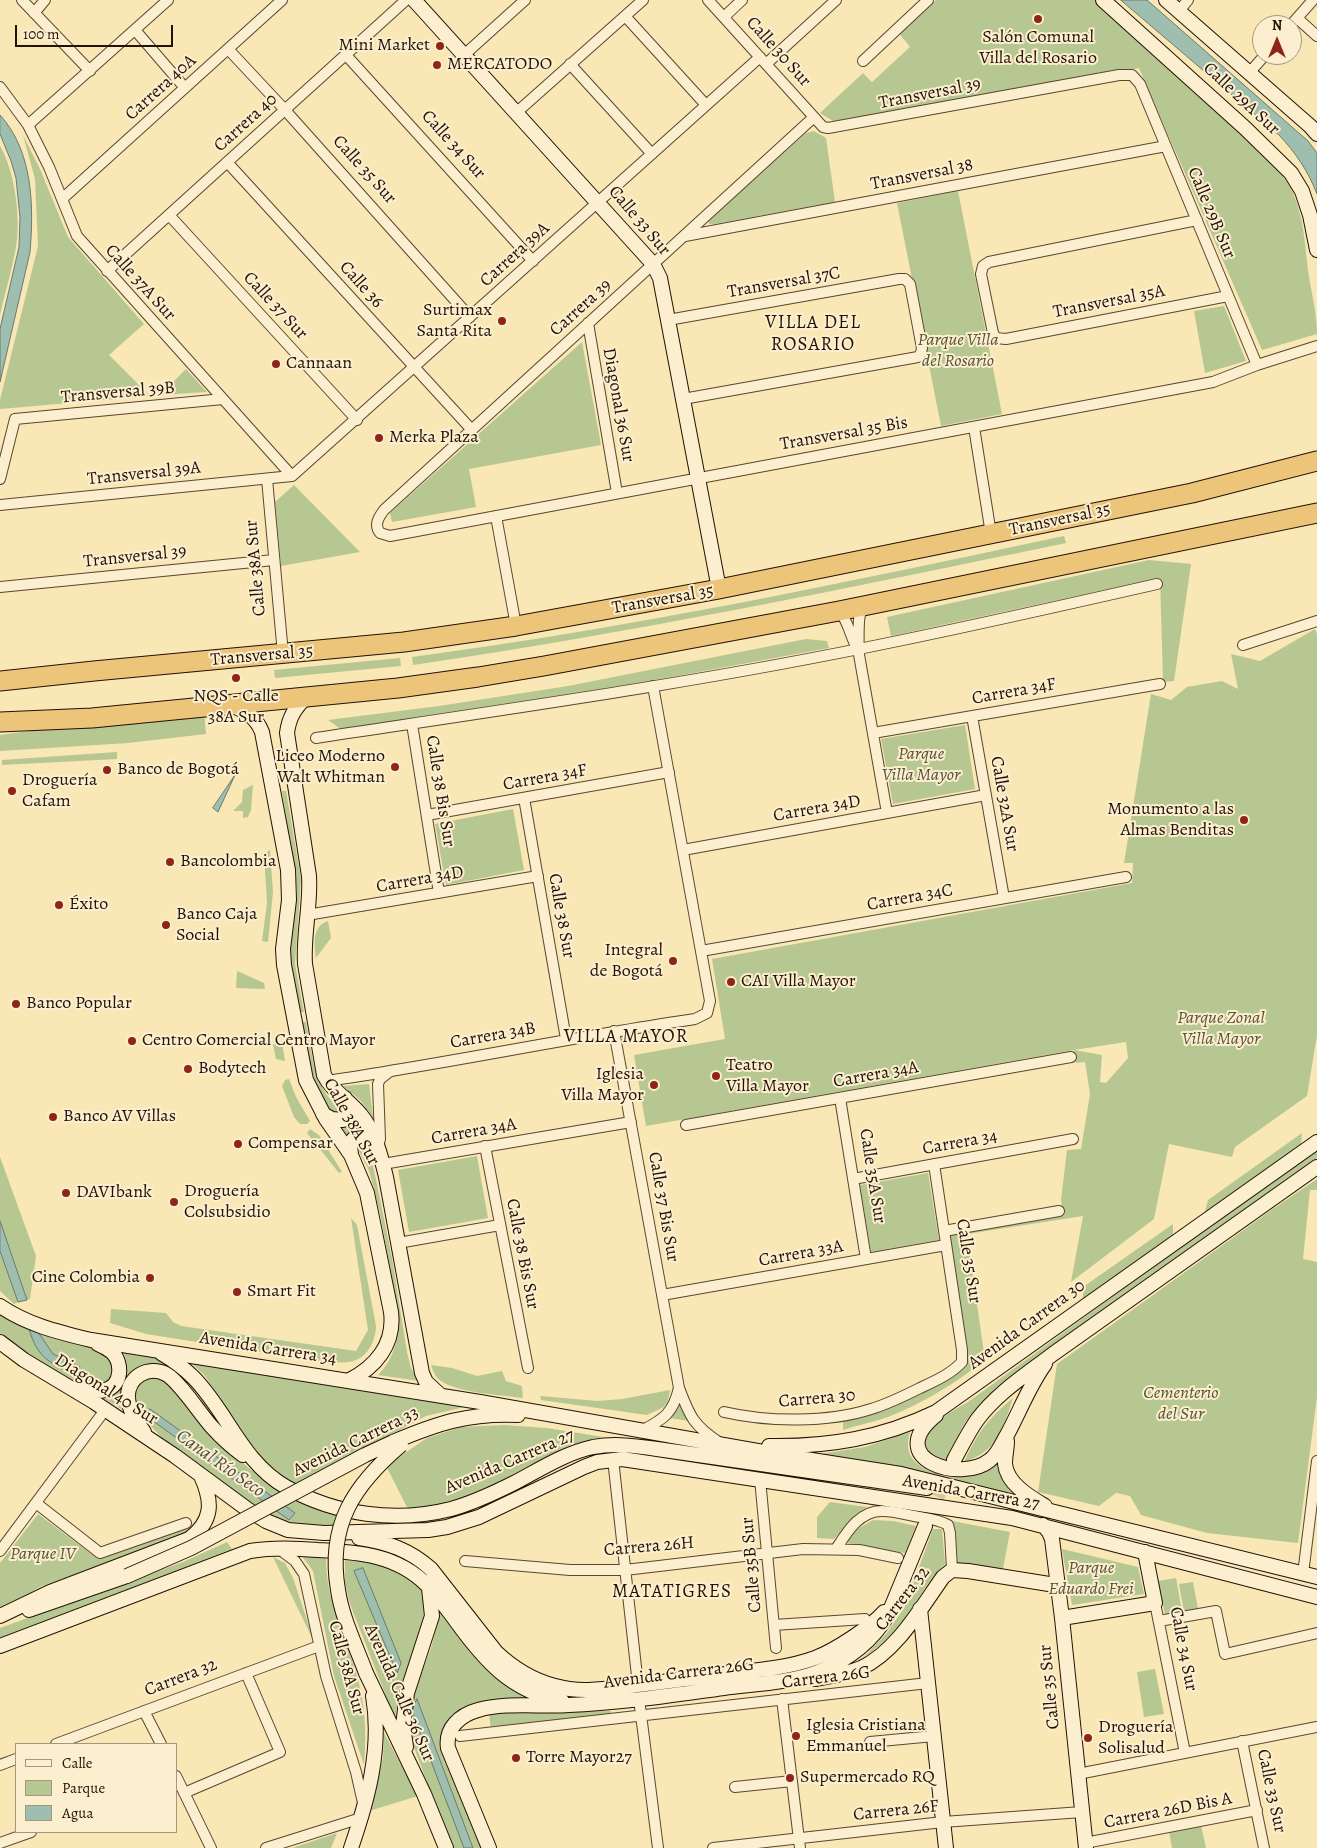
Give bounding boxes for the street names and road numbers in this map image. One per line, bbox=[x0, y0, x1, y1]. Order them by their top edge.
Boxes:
street label: Calle 30 Sur bbox=[741, 12, 815, 92]
street label: Carrera 40A bbox=[121, 50, 201, 126]
street label: Calle 29A Sur bbox=[1198, 58, 1284, 140]
street label: Transversal 39 bbox=[877, 74, 983, 114]
street label: Carrera 40 bbox=[210, 89, 282, 157]
street label: Calle 34 Sur bbox=[416, 106, 490, 184]
street label: Calle 35 Sur bbox=[328, 131, 400, 209]
street label: Transversal 38 bbox=[869, 154, 975, 196]
street label: Calle 29B Sur bbox=[1182, 164, 1240, 262]
street label: Calle 33 Sur bbox=[603, 182, 675, 260]
street label: Carrera 39A bbox=[476, 218, 554, 292]
street label: Calle 37A Sur bbox=[100, 240, 180, 326]
street label: Calle 36 bbox=[334, 257, 388, 313]
street label: Transversal 37C bbox=[726, 262, 842, 304]
street label: Calle 37 Sur bbox=[238, 268, 312, 344]
street label: Carrera 39 bbox=[546, 275, 616, 341]
street label: Transversal 35A bbox=[1051, 281, 1167, 323]
street label: Diagonal 36 Sur bbox=[597, 346, 639, 464]
street label: Transversal 39B bbox=[60, 377, 176, 409]
street label: Transversal 35 Bis bbox=[778, 412, 910, 456]
street label: Transversal 39A bbox=[86, 457, 202, 491]
street label: Transversal 35 bbox=[1007, 499, 1113, 541]
street label: Calle 38A Sur bbox=[241, 519, 271, 617]
street label: Transversal 39 bbox=[82, 541, 188, 573]
street label: Transversal 35 bbox=[610, 580, 716, 620]
street label: Transversal 35 bbox=[210, 641, 314, 671]
street label: Carrera 34F bbox=[970, 674, 1058, 710]
street label: Calle 38 Bis Sur bbox=[421, 734, 459, 848]
street label: Calle 32A Sur bbox=[985, 755, 1023, 853]
street label: Carrera 34F bbox=[501, 760, 589, 796]
street label: Carrera 34D bbox=[772, 791, 862, 827]
street label: Carrera 34D bbox=[375, 862, 465, 898]
street label: Calle 38 Sur bbox=[543, 872, 579, 960]
street label: Carrera 34C bbox=[865, 880, 955, 916]
street label: Carrera 34B bbox=[449, 1018, 537, 1054]
street label: Carrera 34A bbox=[832, 1057, 920, 1093]
street label: Calle 38A Sur bbox=[318, 1075, 384, 1169]
street label: Carrera 34A bbox=[430, 1114, 518, 1150]
street label: Carrera 34 bbox=[921, 1126, 999, 1160]
street label: Calle 35A Sur bbox=[854, 1127, 890, 1225]
street label: Calle 37 Bis Sur bbox=[643, 1150, 683, 1264]
street label: Calle 38 Bis Sur bbox=[501, 1197, 543, 1311]
street label: Calle 35 Sur bbox=[951, 1217, 985, 1305]
street label: Carrera 33A bbox=[757, 1236, 845, 1272]
street label: Avenida Carrera 30 bbox=[964, 1275, 1090, 1375]
street label: Avenida Carrera 34 bbox=[198, 1328, 338, 1370]
street label: Diagonal 40 Sur bbox=[50, 1350, 162, 1430]
street label: Carrera 30 bbox=[778, 1385, 856, 1413]
street label: Avenida Carrera 33 bbox=[289, 1402, 423, 1482]
street label: Avenida Carrera 27 bbox=[442, 1425, 578, 1499]
street label: Avenida Carrera 27 bbox=[901, 1470, 1041, 1516]
street label: Calle 35B Sur bbox=[737, 1516, 767, 1614]
street label: Carrera 26H bbox=[603, 1532, 695, 1562]
street label: Carrera 32 bbox=[871, 1562, 935, 1636]
street label: Calle 34 Sur bbox=[1164, 1605, 1202, 1693]
street label: Calle 38A Sur bbox=[323, 1619, 369, 1717]
street label: Avenida Calle 36 Sur bbox=[359, 1621, 439, 1765]
street label: Calle 35 Sur bbox=[1035, 1644, 1065, 1730]
street label: Carrera 32 bbox=[142, 1654, 220, 1702]
street label: Avenida Carrera 26G bbox=[603, 1654, 755, 1694]
street label: Carrera 26G bbox=[781, 1662, 871, 1694]
street label: Calle 33 Sur bbox=[1252, 1747, 1290, 1835]
street label: Carrera 26D Bis A bbox=[1102, 1788, 1234, 1834]
street label: Carrera 26F bbox=[852, 1796, 940, 1826]

